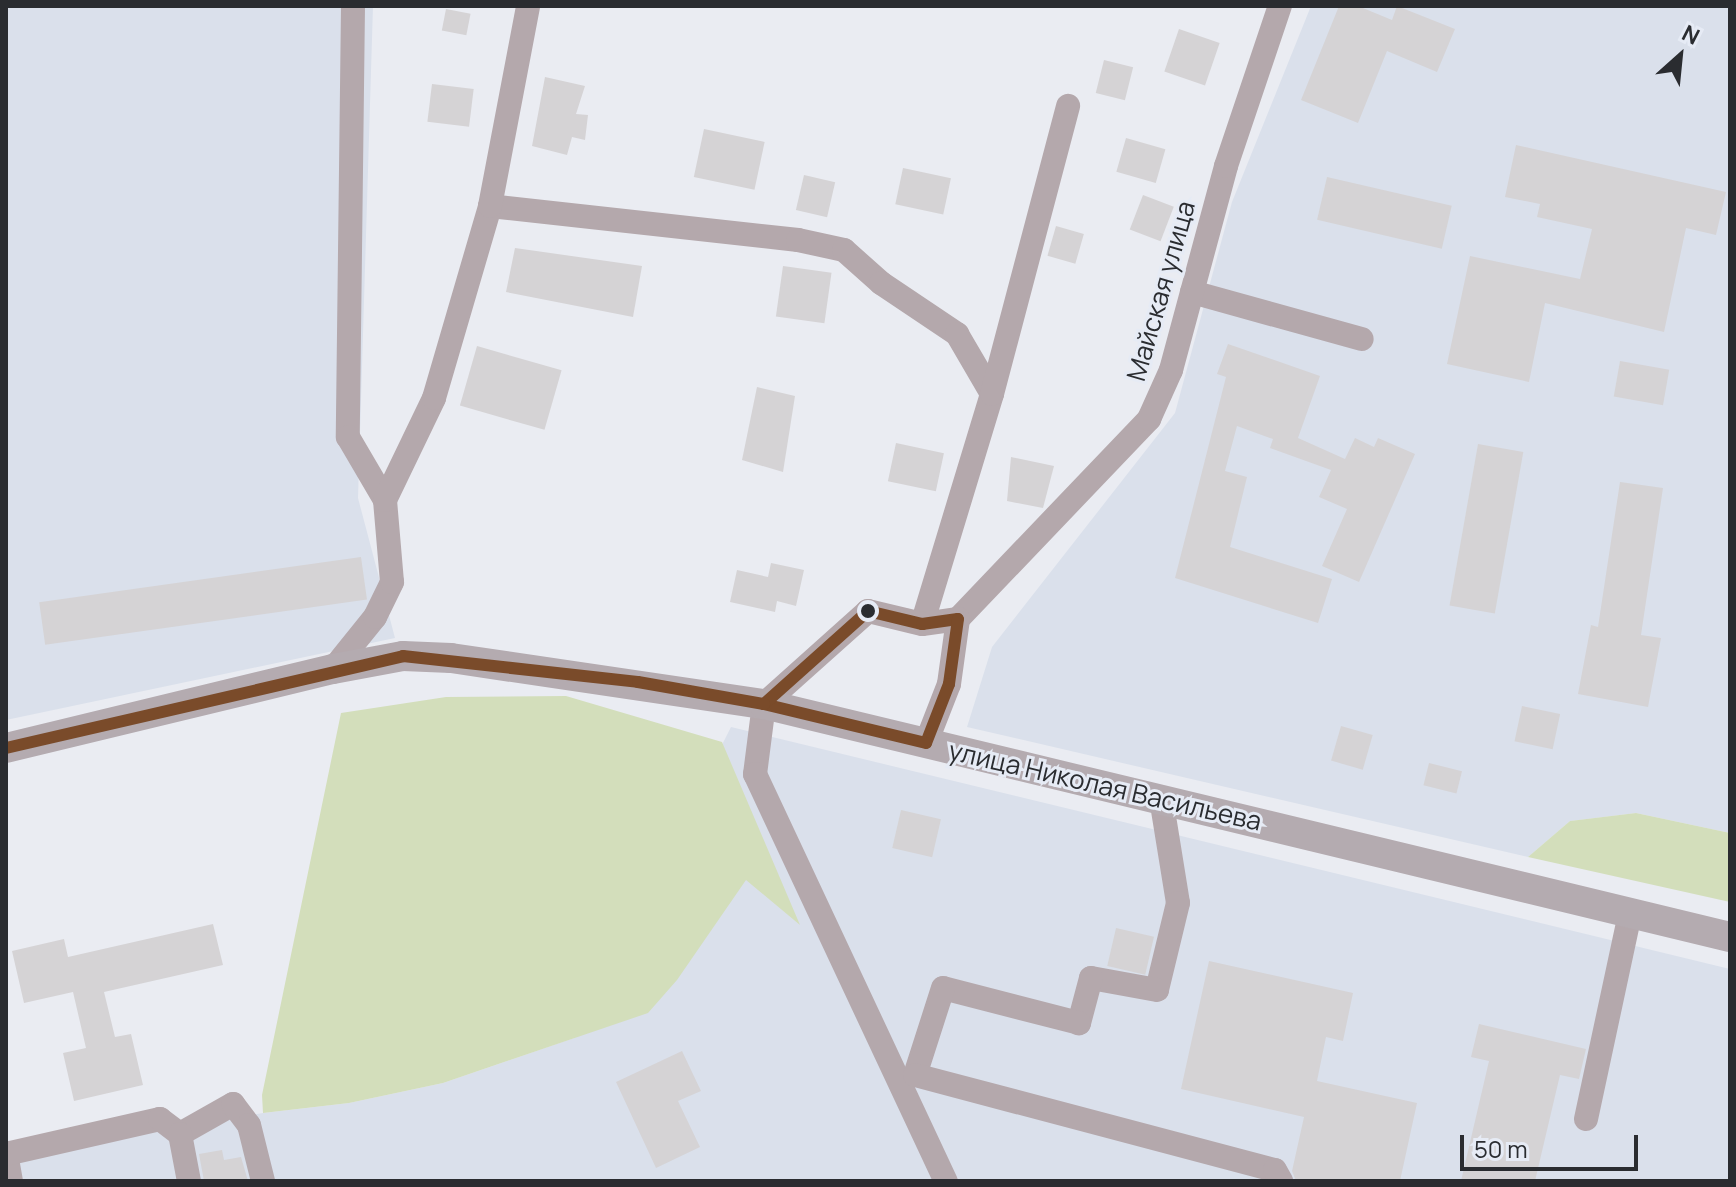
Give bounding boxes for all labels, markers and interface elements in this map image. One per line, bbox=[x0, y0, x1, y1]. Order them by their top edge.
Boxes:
north arrow bbox=[1640, 16, 1720, 96]
text: N bbox=[1677, 18, 1705, 52]
street label: Майская улица bbox=[1120, 197, 1202, 385]
unlabelled marker bbox=[860, 603, 876, 619]
street label: улица Николая Васильева bbox=[945, 735, 1265, 837]
scale bar bbox=[1464, 1119, 1642, 1169]
text: 50 m bbox=[1474, 1132, 1528, 1165]

